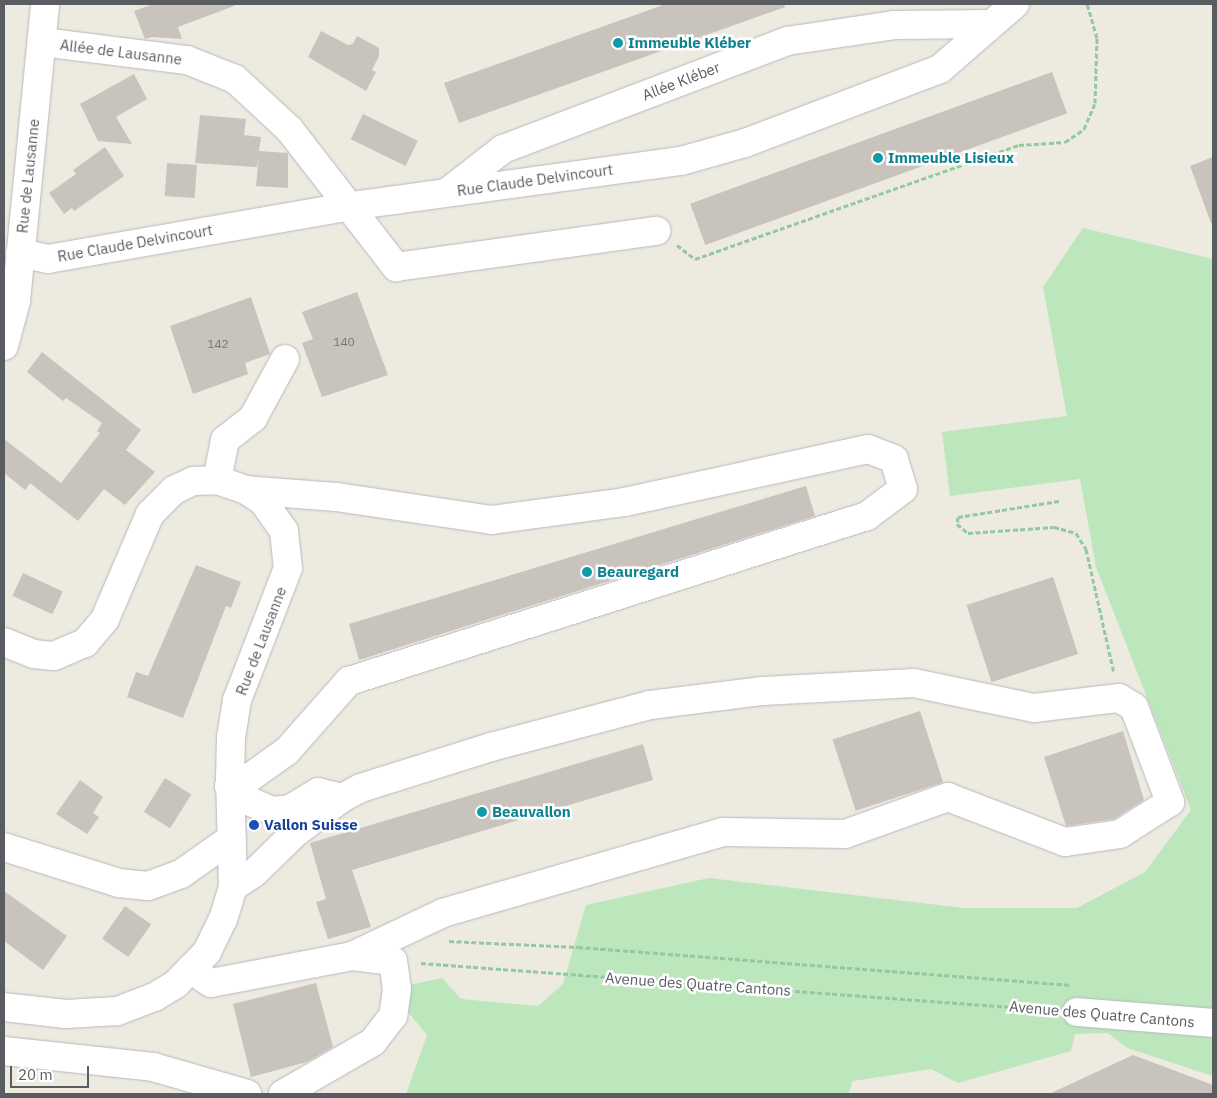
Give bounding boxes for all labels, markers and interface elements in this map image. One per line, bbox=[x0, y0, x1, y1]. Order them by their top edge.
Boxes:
place label: Immeuble Kléber bbox=[628, 34, 751, 52]
street label: Allée de Lausanne bbox=[59, 36, 183, 68]
marker: Immeuble Kléber bbox=[612, 37, 624, 49]
street label: Allée Kléber bbox=[640, 58, 722, 104]
street label: Rue de Lausanne bbox=[13, 118, 43, 234]
place label: Immeuble Lisieux bbox=[888, 149, 1014, 167]
marker: Immeuble Lisieux bbox=[872, 152, 884, 164]
street label: Rue Claude Delvincourt bbox=[456, 160, 614, 200]
street label: Rue Claude Delvincourt bbox=[56, 220, 214, 266]
house number: 140 bbox=[333, 335, 355, 349]
house number: 142 bbox=[207, 337, 229, 351]
place label: Beauregard bbox=[597, 563, 679, 581]
marker: Beauregard bbox=[581, 566, 593, 578]
street label: Rue de Lausanne bbox=[232, 584, 290, 698]
place label: Beauvallon bbox=[492, 803, 571, 821]
marker: Beauvallon bbox=[476, 806, 488, 818]
place label: Vallon Suisse bbox=[264, 816, 358, 834]
marker: Vallon Suisse bbox=[248, 819, 260, 831]
street label: Avenue des Quatre Cantons bbox=[604, 969, 792, 999]
street label: Avenue des Quatre Cantons bbox=[1008, 997, 1196, 1031]
scale bar bbox=[12, 1056, 91, 1088]
text: 20 m bbox=[18, 1065, 53, 1084]

